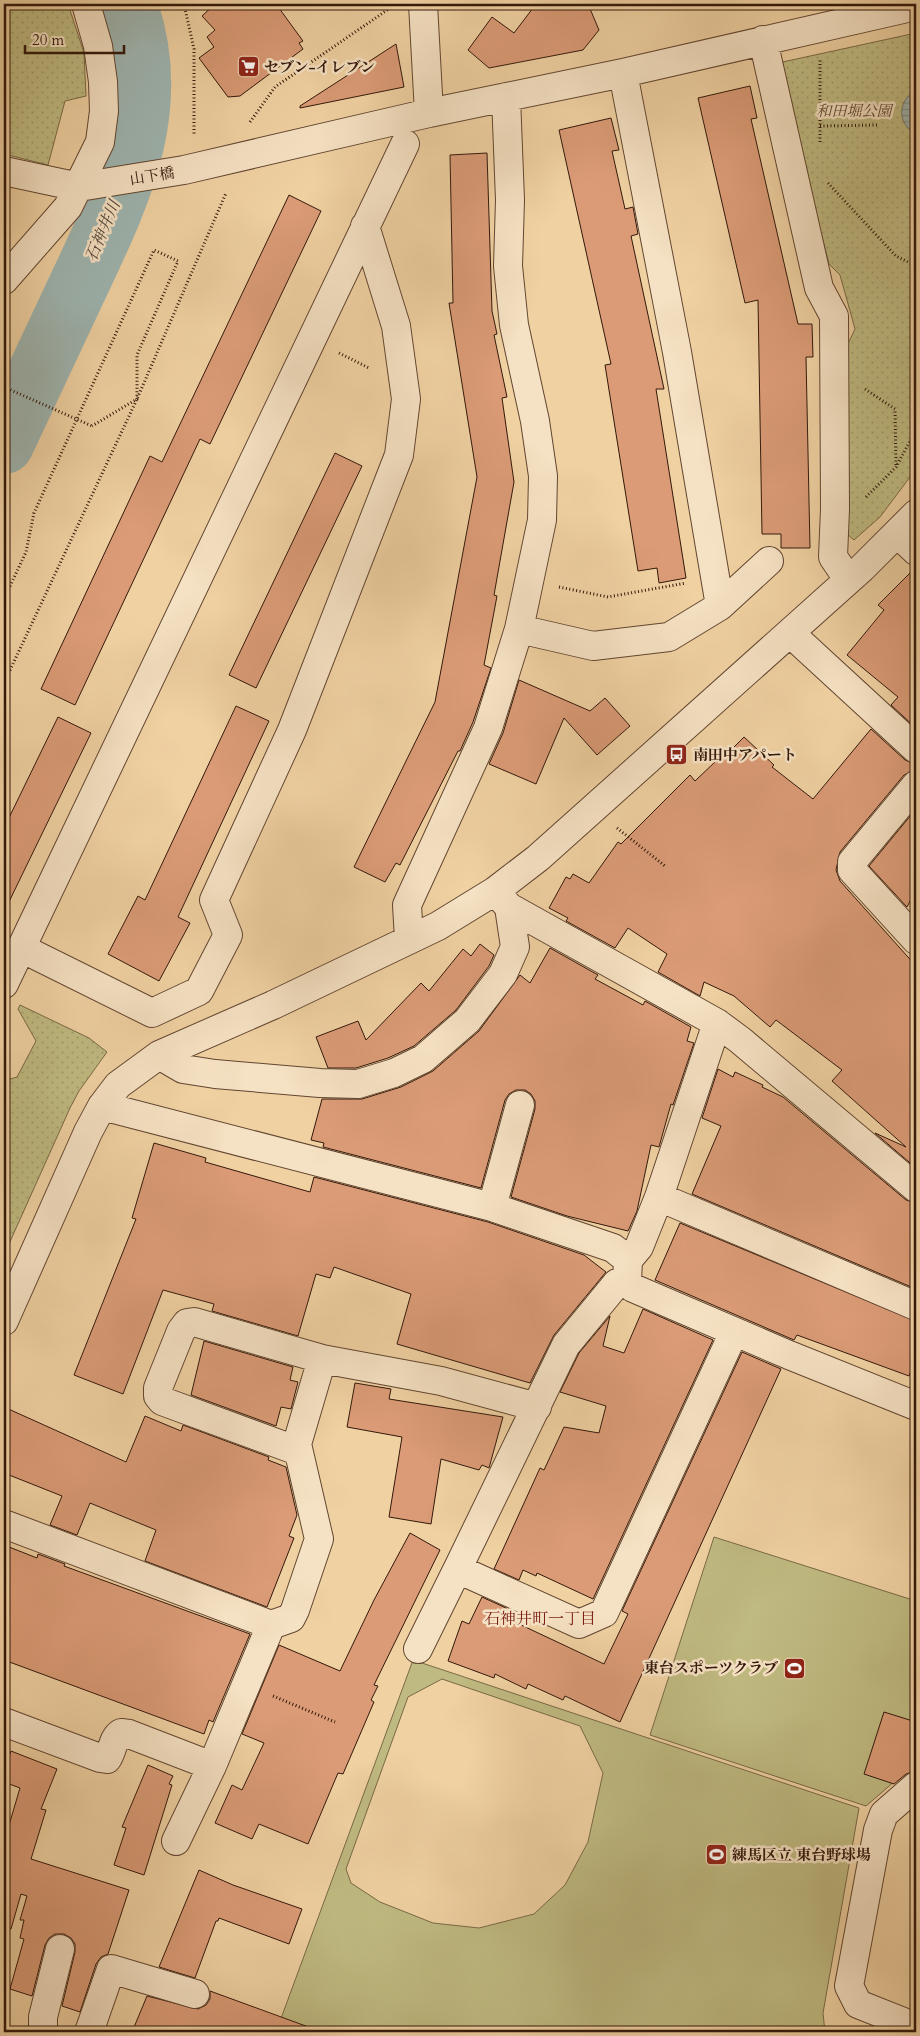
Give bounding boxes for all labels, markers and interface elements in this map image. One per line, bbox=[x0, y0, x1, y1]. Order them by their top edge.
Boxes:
scale bar bbox=[25, 22, 124, 54]
text: 20 m bbox=[32, 30, 64, 50]
supermarket icon: セブン-イレブン bbox=[236, 55, 260, 79]
place label: セブン-イレブン bbox=[264, 57, 375, 77]
park label: 和田堀公園 bbox=[816, 101, 894, 121]
street label: 山下橋 bbox=[128, 163, 176, 189]
water label: 石神井川 bbox=[80, 195, 126, 265]
bus stop icon: 南田中アパート bbox=[665, 743, 689, 767]
place label: 南田中アパート bbox=[693, 745, 797, 765]
district label: 石神井町一丁目 bbox=[484, 1608, 596, 1630]
sports icon: 東台スポーツクラブ bbox=[782, 1656, 806, 1680]
place label: 東台スポーツクラブ bbox=[644, 1658, 778, 1678]
sports icon: 練馬区立 東台野球場 bbox=[704, 1843, 728, 1867]
place label: 練馬区立 東台野球場 bbox=[732, 1845, 871, 1865]

